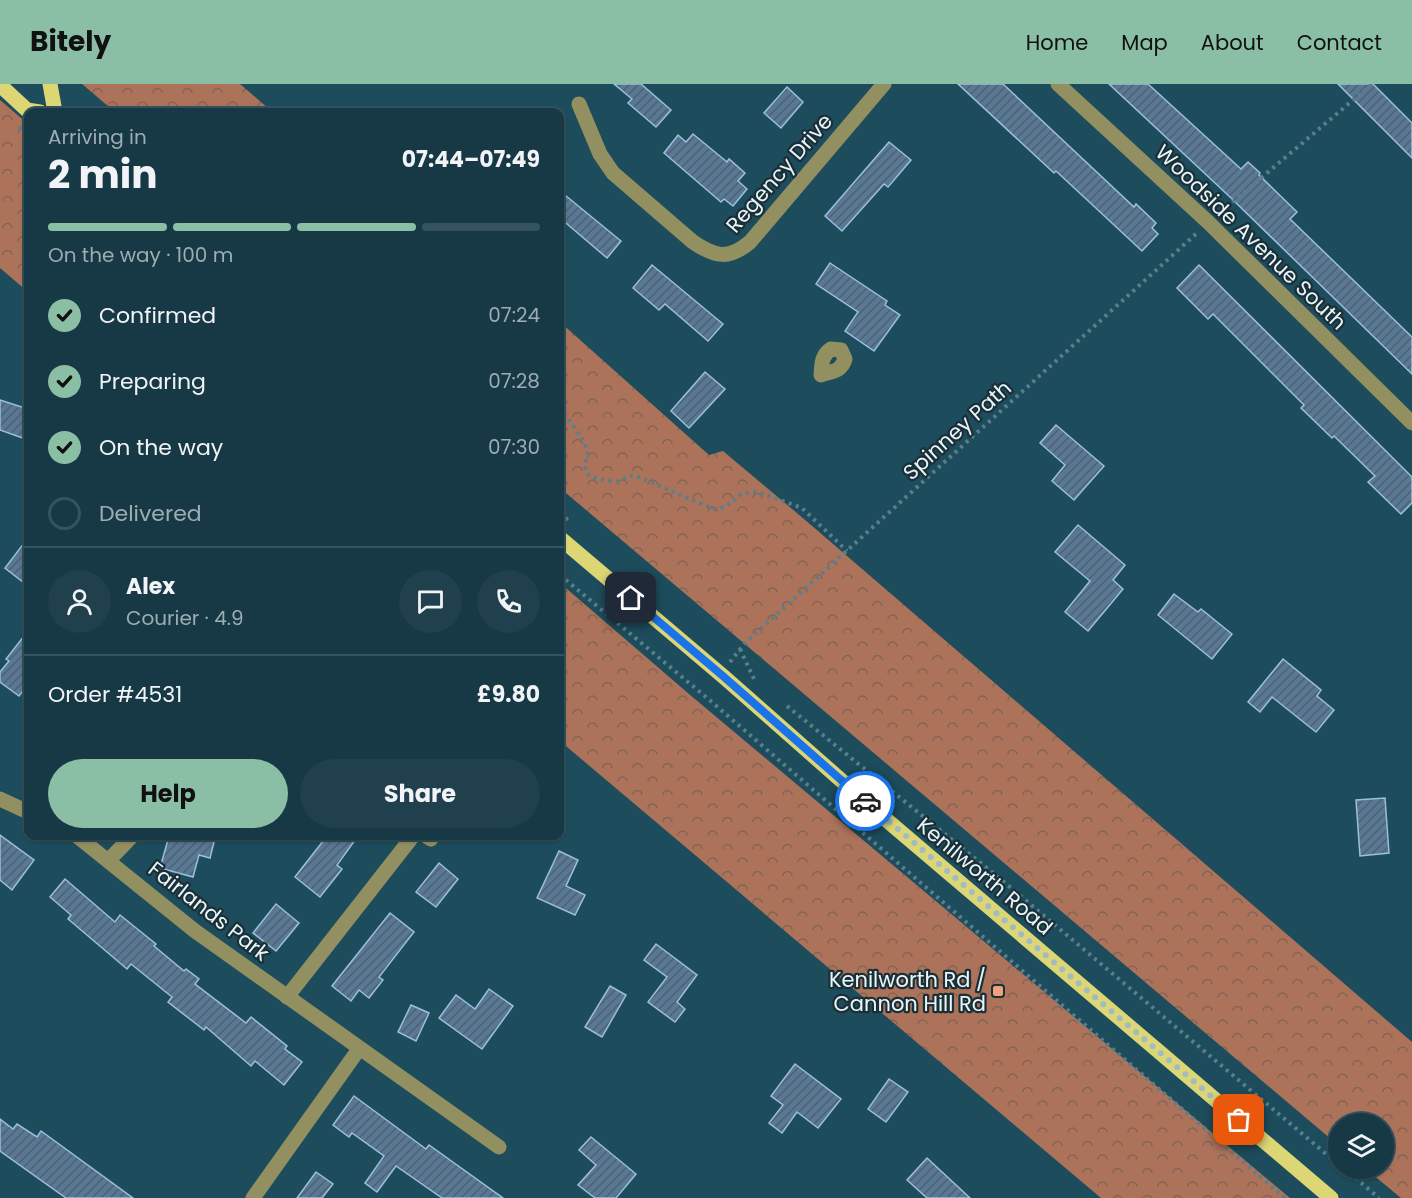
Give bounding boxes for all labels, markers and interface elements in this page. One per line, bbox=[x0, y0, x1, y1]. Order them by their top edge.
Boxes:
text: Bitely bbox=[30, 22, 111, 61]
text: Home bbox=[1026, 28, 1088, 57]
text: Map bbox=[1121, 28, 1168, 57]
text: About bbox=[1201, 28, 1264, 57]
text: Contact bbox=[1297, 28, 1382, 57]
street label: Regency Drive bbox=[719, 107, 839, 239]
text: Arriving in bbox=[48, 123, 147, 151]
street label: Woodside Avenue South bbox=[1149, 138, 1353, 336]
text: 07:44–07:49 bbox=[402, 144, 540, 175]
text: 2 min bbox=[48, 147, 158, 202]
text: On the way · 100 m bbox=[48, 241, 233, 269]
icon: check bbox=[48, 299, 81, 332]
text: Confirmed bbox=[99, 300, 216, 331]
text: 07:24 bbox=[488, 301, 540, 329]
icon: check bbox=[48, 365, 81, 398]
text: Preparing bbox=[99, 366, 206, 397]
text: 07:28 bbox=[488, 367, 540, 395]
street label: Spinney Path bbox=[897, 374, 1017, 486]
icon: check bbox=[48, 431, 81, 464]
text: On the way bbox=[99, 432, 223, 463]
text: 07:30 bbox=[488, 433, 540, 461]
text: Delivered bbox=[99, 498, 202, 529]
button: person bbox=[48, 570, 111, 633]
button: chat bbox=[399, 570, 462, 633]
button: phone bbox=[477, 570, 540, 633]
text: Alex bbox=[126, 571, 175, 602]
pin bbox=[605, 572, 656, 623]
icon: home bbox=[614, 581, 647, 614]
text: Courier · 4.9 bbox=[126, 604, 244, 632]
text: Order #4531 bbox=[48, 679, 182, 710]
text: £9.80 bbox=[477, 679, 540, 710]
button: Help bbox=[48, 759, 288, 828]
button: Share bbox=[300, 759, 540, 828]
courier bbox=[835, 771, 895, 831]
icon: car bbox=[849, 785, 882, 818]
street label: Kenilworth Road bbox=[911, 811, 1059, 941]
street label: Fairlands Park bbox=[142, 855, 276, 968]
place label: Kenilworth Rd / Cannon Hill Rd bbox=[829, 965, 986, 1018]
marker: Kenilworth Rd / Cannon Hill Rd bbox=[991, 984, 1005, 998]
pin bbox=[1213, 1094, 1264, 1145]
icon: bag bbox=[1222, 1103, 1255, 1136]
map controls bbox=[1328, 1113, 1394, 1179]
button: layers bbox=[1328, 1113, 1394, 1179]

